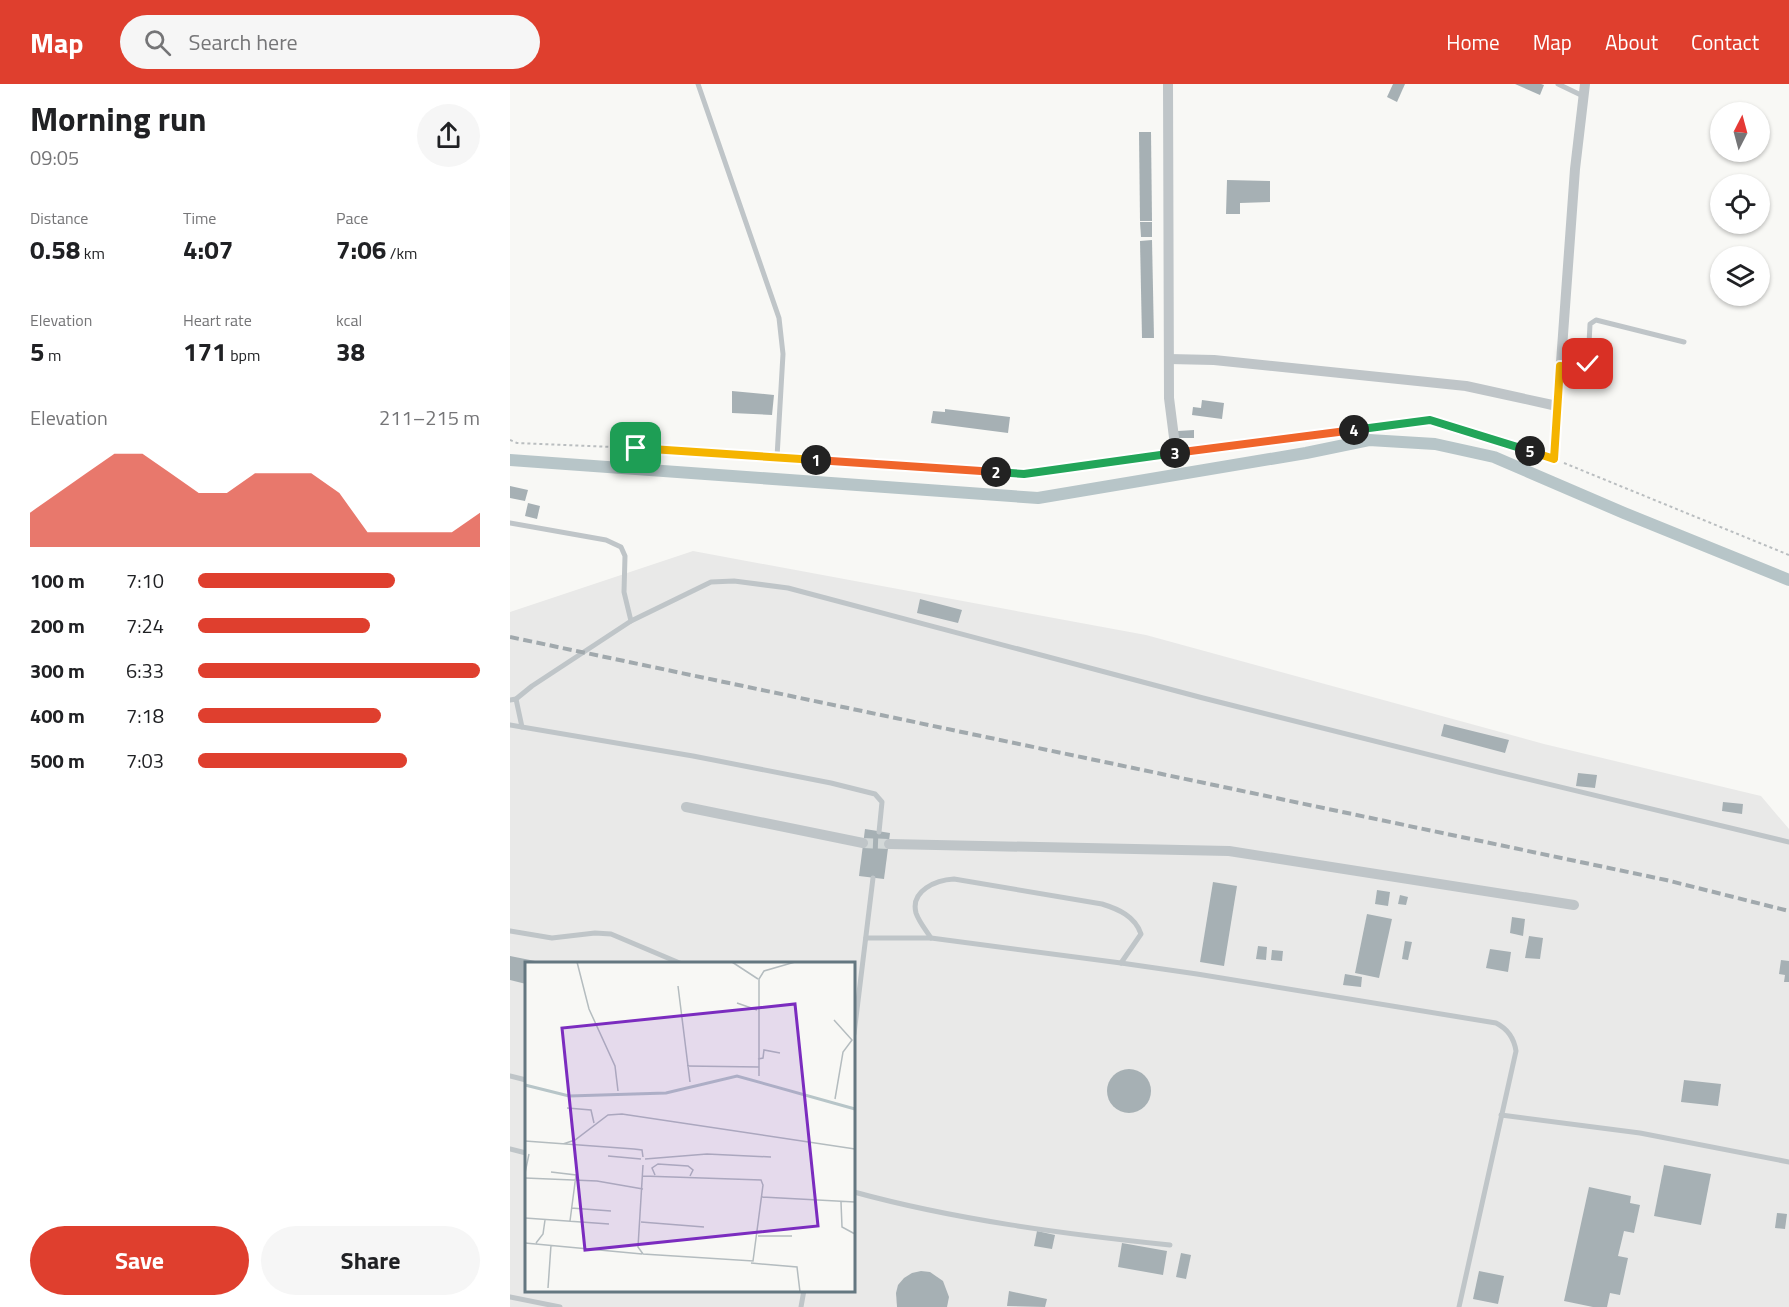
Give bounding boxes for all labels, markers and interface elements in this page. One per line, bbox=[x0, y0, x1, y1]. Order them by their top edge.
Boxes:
search box bbox=[120, 15, 540, 69]
text: Map bbox=[30, 21, 84, 64]
text: Search here bbox=[189, 25, 298, 59]
icon: search bbox=[141, 26, 174, 59]
text: Home bbox=[1446, 26, 1500, 58]
text: Map bbox=[1533, 26, 1572, 58]
text: About bbox=[1605, 26, 1658, 58]
text: Contact bbox=[1691, 26, 1759, 58]
text: Morning run bbox=[30, 94, 207, 144]
north arrow bbox=[1710, 102, 1770, 162]
map controls bbox=[1710, 102, 1770, 306]
button: share bbox=[417, 104, 480, 167]
text: 09:05 bbox=[30, 142, 79, 173]
button: locate bbox=[1710, 174, 1770, 234]
text: Distance bbox=[30, 206, 88, 230]
text: Time bbox=[183, 206, 216, 230]
text: Pace bbox=[336, 206, 368, 230]
text: 0.58 bbox=[30, 230, 80, 269]
text: 4:07 bbox=[183, 230, 233, 269]
text: 7:06 bbox=[336, 230, 386, 269]
text: km bbox=[80, 241, 105, 265]
text: /km bbox=[386, 241, 418, 265]
button: layers bbox=[1710, 246, 1770, 306]
text: Elevation bbox=[30, 308, 92, 332]
text: Heart rate bbox=[183, 308, 252, 332]
text: kcal bbox=[336, 308, 362, 332]
text: 5 bbox=[30, 332, 45, 371]
text: 171 bbox=[183, 332, 227, 371]
text: 38 bbox=[336, 332, 365, 371]
pin bbox=[1562, 338, 1613, 389]
text: m bbox=[45, 343, 61, 367]
text: bpm bbox=[227, 343, 260, 367]
icon: check bbox=[1571, 347, 1604, 380]
text: Elevation bbox=[30, 402, 108, 433]
text: 211–215 m bbox=[379, 402, 480, 433]
pin: 4 bbox=[1339, 415, 1369, 445]
text: 4 bbox=[1350, 418, 1358, 442]
pin bbox=[610, 422, 661, 473]
icon: arrive bbox=[619, 431, 652, 464]
pin: 5 bbox=[1515, 436, 1545, 466]
pin: 3 bbox=[1160, 438, 1190, 468]
text: 5 bbox=[1526, 439, 1534, 463]
text: 3 bbox=[1171, 441, 1179, 465]
pin: 1 bbox=[801, 445, 831, 475]
text: 1 bbox=[812, 448, 820, 472]
pin: 2 bbox=[981, 457, 1011, 487]
text: 2 bbox=[992, 460, 1000, 484]
text: 100 m bbox=[30, 565, 85, 596]
text: 7:10 bbox=[126, 565, 164, 596]
text: 200 m bbox=[30, 610, 85, 641]
text: 7:24 bbox=[126, 610, 164, 641]
text: 300 m bbox=[30, 655, 85, 686]
text: 6:33 bbox=[126, 655, 164, 686]
text: 400 m bbox=[30, 700, 85, 731]
text: 7:18 bbox=[126, 700, 164, 731]
text: 500 m bbox=[30, 745, 85, 776]
text: 7:03 bbox=[126, 745, 164, 776]
inset map bbox=[525, 962, 855, 1292]
button: Save bbox=[30, 1226, 249, 1295]
button: Share bbox=[261, 1226, 480, 1295]

